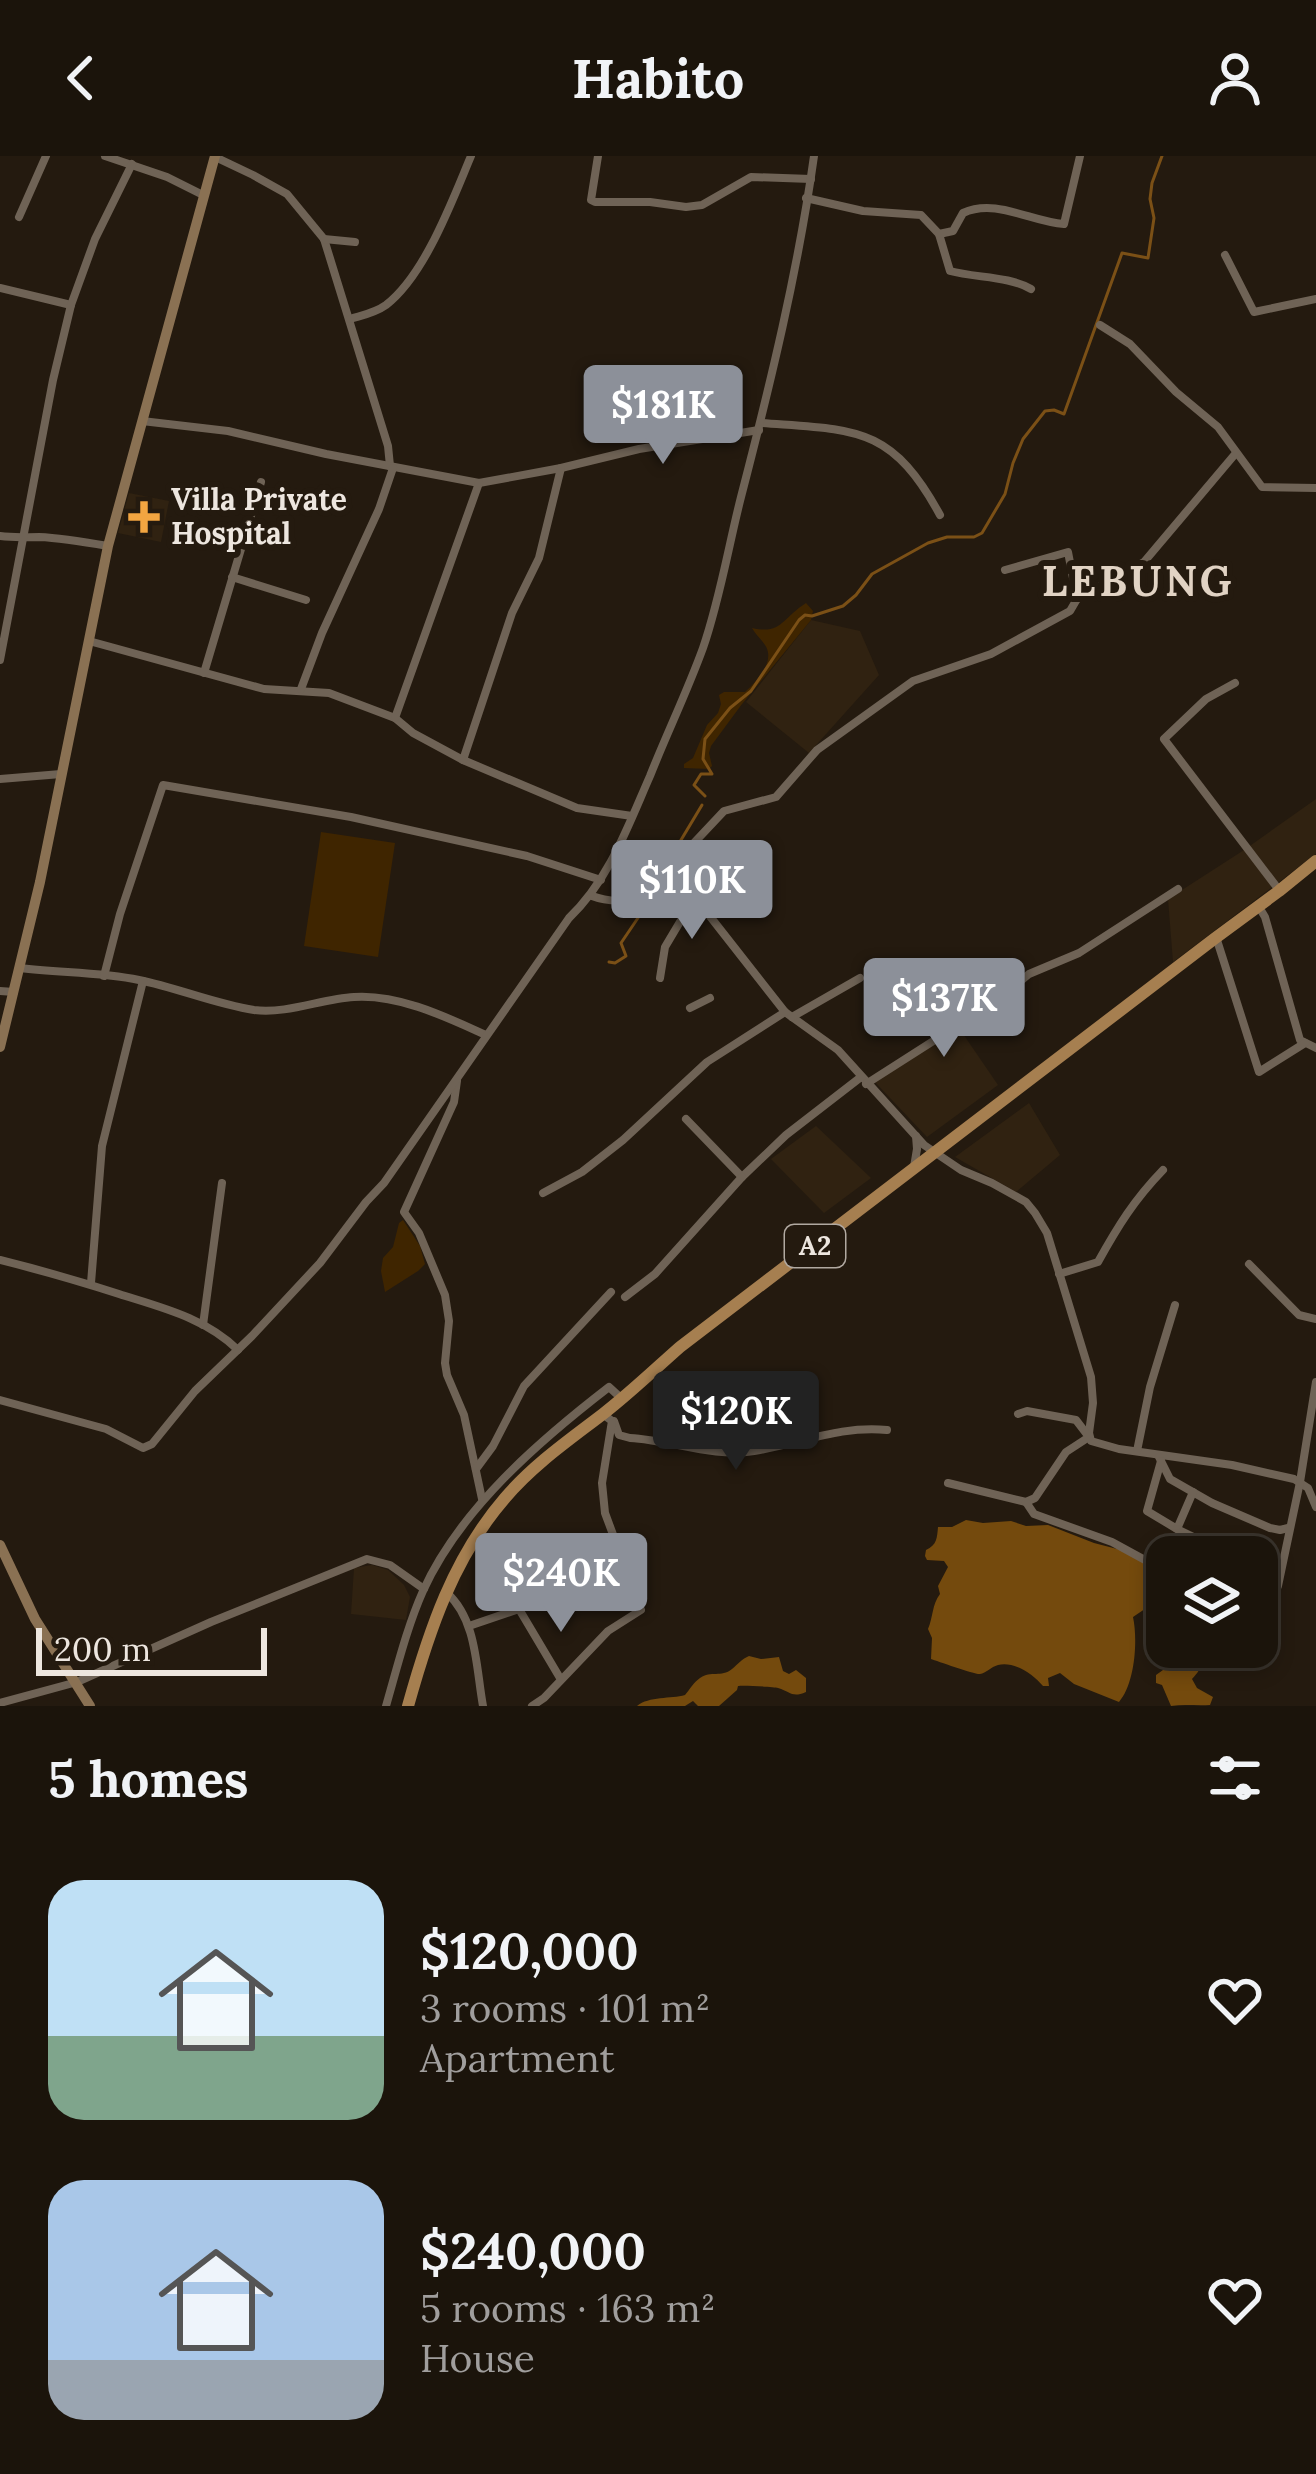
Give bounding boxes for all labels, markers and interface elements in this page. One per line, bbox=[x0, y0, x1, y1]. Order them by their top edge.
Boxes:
text: Habito bbox=[572, 44, 744, 113]
icon: back bbox=[48, 45, 114, 111]
icon: person bbox=[1202, 45, 1268, 111]
pin: $181K bbox=[579, 365, 747, 467]
text: $181K bbox=[611, 379, 715, 429]
place label: Villa Private Hospital bbox=[171, 480, 347, 552]
marker: Villa Private Hospital bbox=[128, 501, 160, 533]
district label: LEBUNG bbox=[1042, 554, 1234, 608]
pin: $110K bbox=[608, 840, 776, 942]
text: $110K bbox=[638, 854, 746, 904]
pin: $137K bbox=[860, 958, 1028, 1060]
text: $137K bbox=[891, 972, 997, 1022]
road number: A2 bbox=[785, 1225, 845, 1267]
pin: $120K bbox=[652, 1371, 820, 1473]
text: $120K bbox=[680, 1385, 792, 1435]
pin: $240K bbox=[477, 1533, 645, 1635]
map controls bbox=[1146, 1536, 1278, 1668]
button: layers bbox=[1146, 1536, 1278, 1668]
text: $240K bbox=[502, 1547, 620, 1597]
scale bar bbox=[36, 1622, 267, 1675]
text: 200 m bbox=[54, 1628, 151, 1670]
icon: filters bbox=[1202, 1745, 1268, 1811]
text: 5 homes bbox=[48, 1746, 249, 1811]
text: $120,000 bbox=[420, 1918, 639, 1983]
icon: home bbox=[144, 1928, 288, 2072]
icon: heart bbox=[1202, 1967, 1268, 2033]
text: 3 rooms · 101 m² bbox=[420, 1983, 710, 2033]
text: Apartment bbox=[420, 2033, 615, 2083]
text: $240,000 bbox=[420, 2218, 646, 2283]
icon: home bbox=[144, 2228, 288, 2372]
icon: heart bbox=[1202, 2267, 1268, 2333]
text: 5 rooms · 163 m² bbox=[420, 2283, 716, 2333]
text: House bbox=[420, 2333, 535, 2383]

